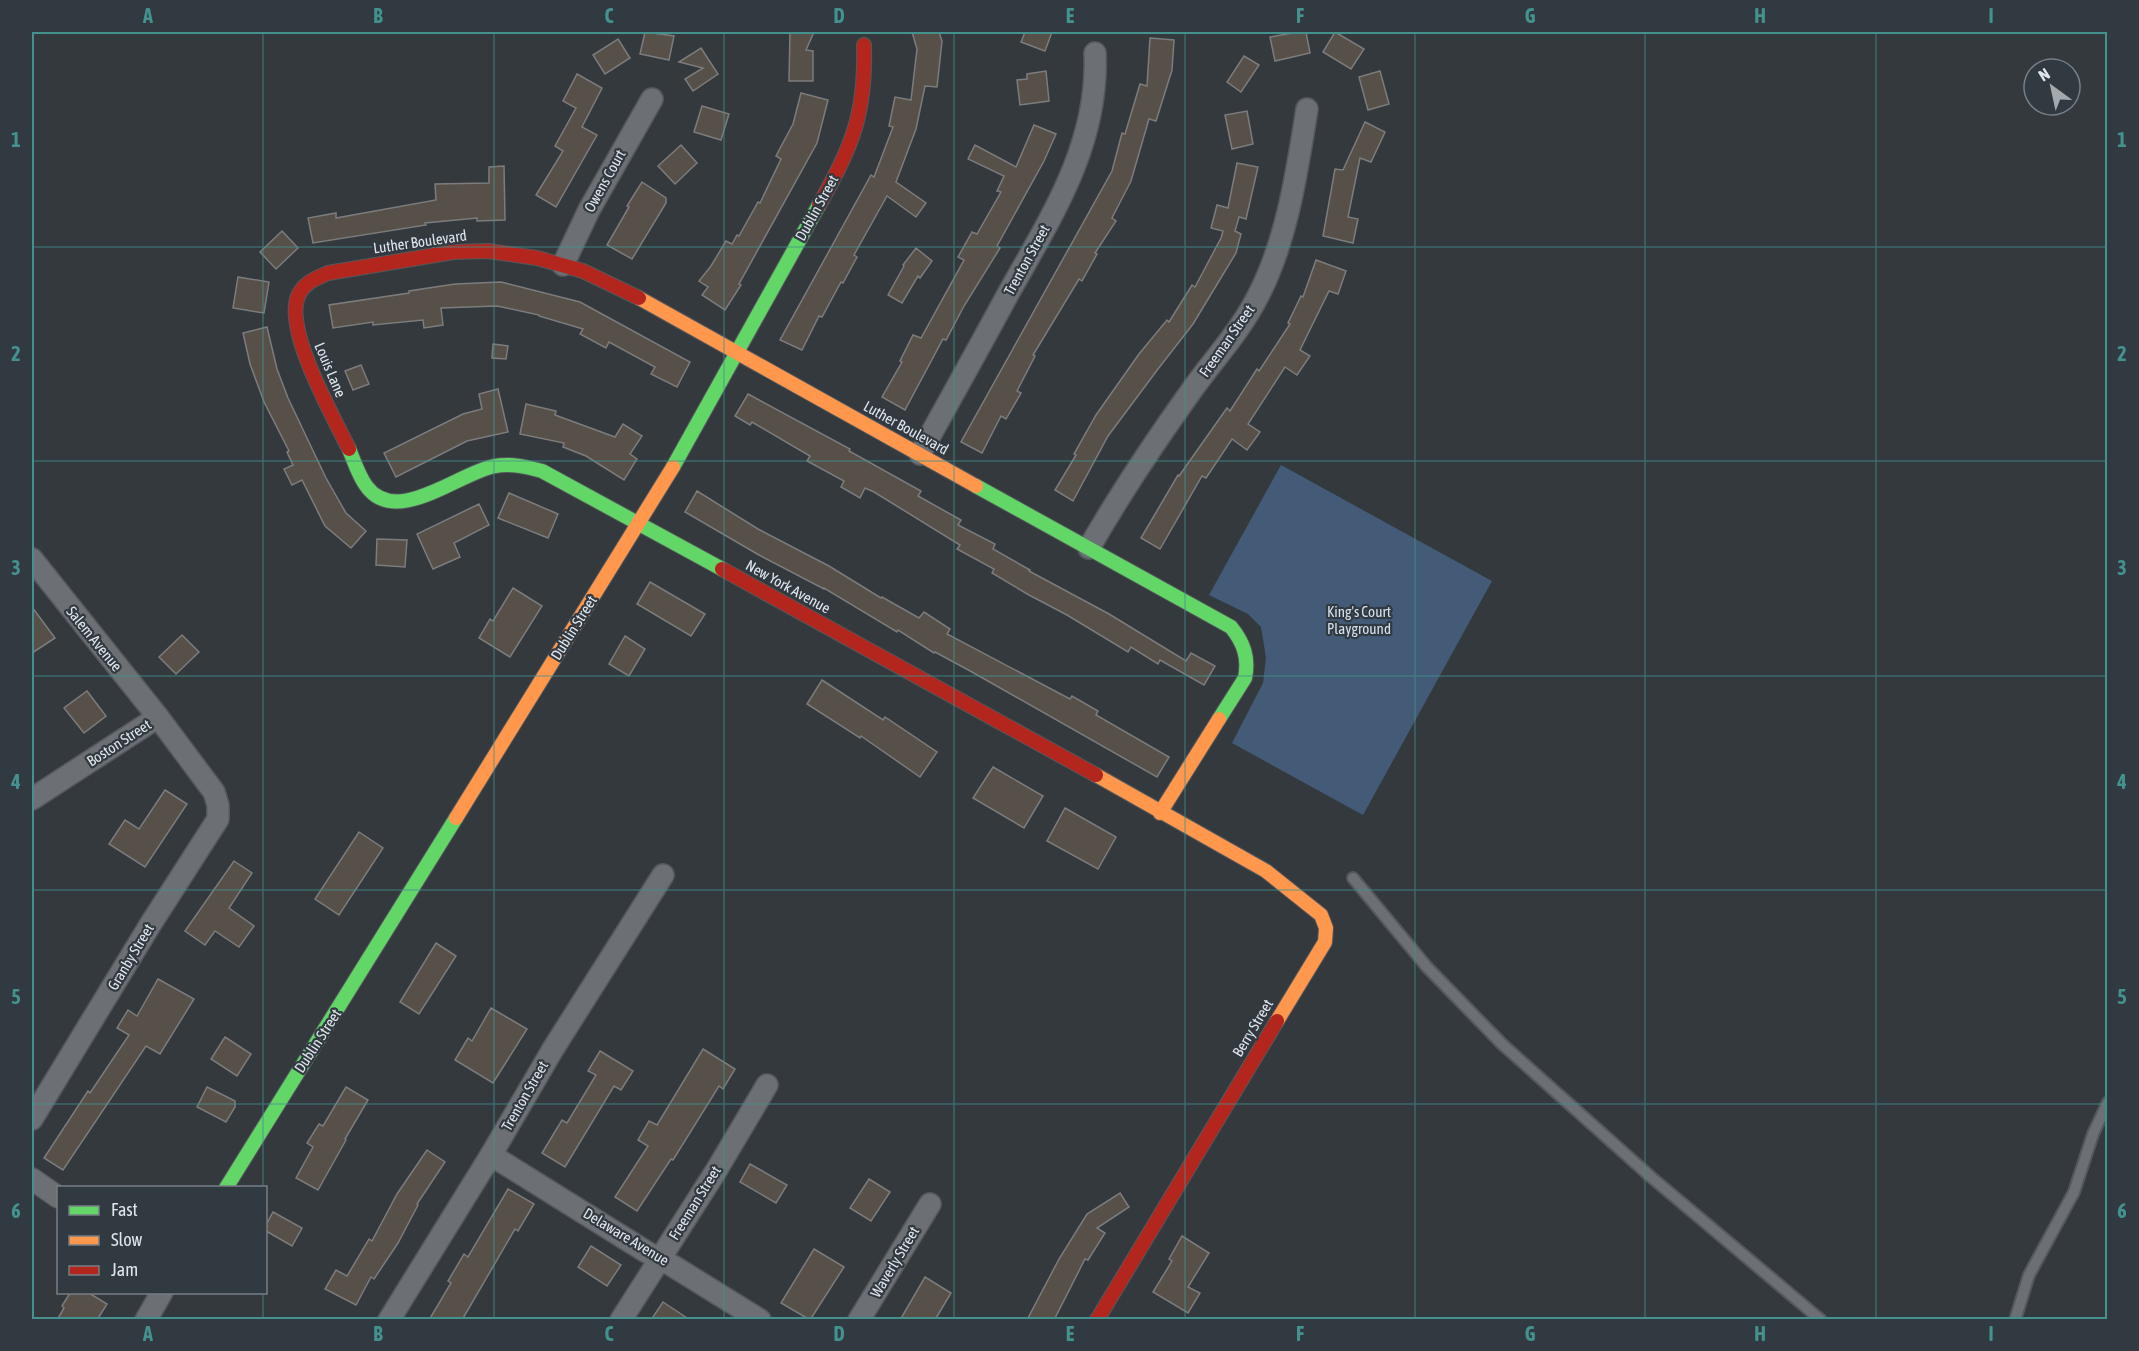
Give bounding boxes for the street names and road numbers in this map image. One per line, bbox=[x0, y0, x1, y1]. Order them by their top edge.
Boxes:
street label: Owens Court bbox=[580, 147, 629, 215]
street label: Dublin Street bbox=[792, 172, 842, 244]
street label: Trenton Street bbox=[1000, 222, 1053, 298]
street label: Luther Boulevard bbox=[372, 227, 468, 256]
street label: Freeman Street bbox=[1196, 302, 1258, 380]
street label: Louis Lane bbox=[311, 340, 350, 400]
street label: Luther Boulevard bbox=[861, 397, 952, 458]
street label: New York Avenue bbox=[743, 556, 834, 617]
street label: Dublin Street bbox=[547, 593, 600, 663]
street label: Salem Avenue bbox=[63, 603, 126, 675]
street label: Boston Street bbox=[84, 716, 154, 770]
street label: Granby Street bbox=[104, 920, 157, 993]
street label: Berry Street bbox=[1229, 996, 1276, 1060]
street label: Dublin Street bbox=[291, 1006, 344, 1076]
street label: Trenton Street bbox=[498, 1058, 551, 1134]
street label: Freeman Street bbox=[665, 1163, 724, 1243]
street label: Delaware Avenue bbox=[580, 1204, 672, 1269]
street label: Waverly Street bbox=[867, 1223, 922, 1300]

